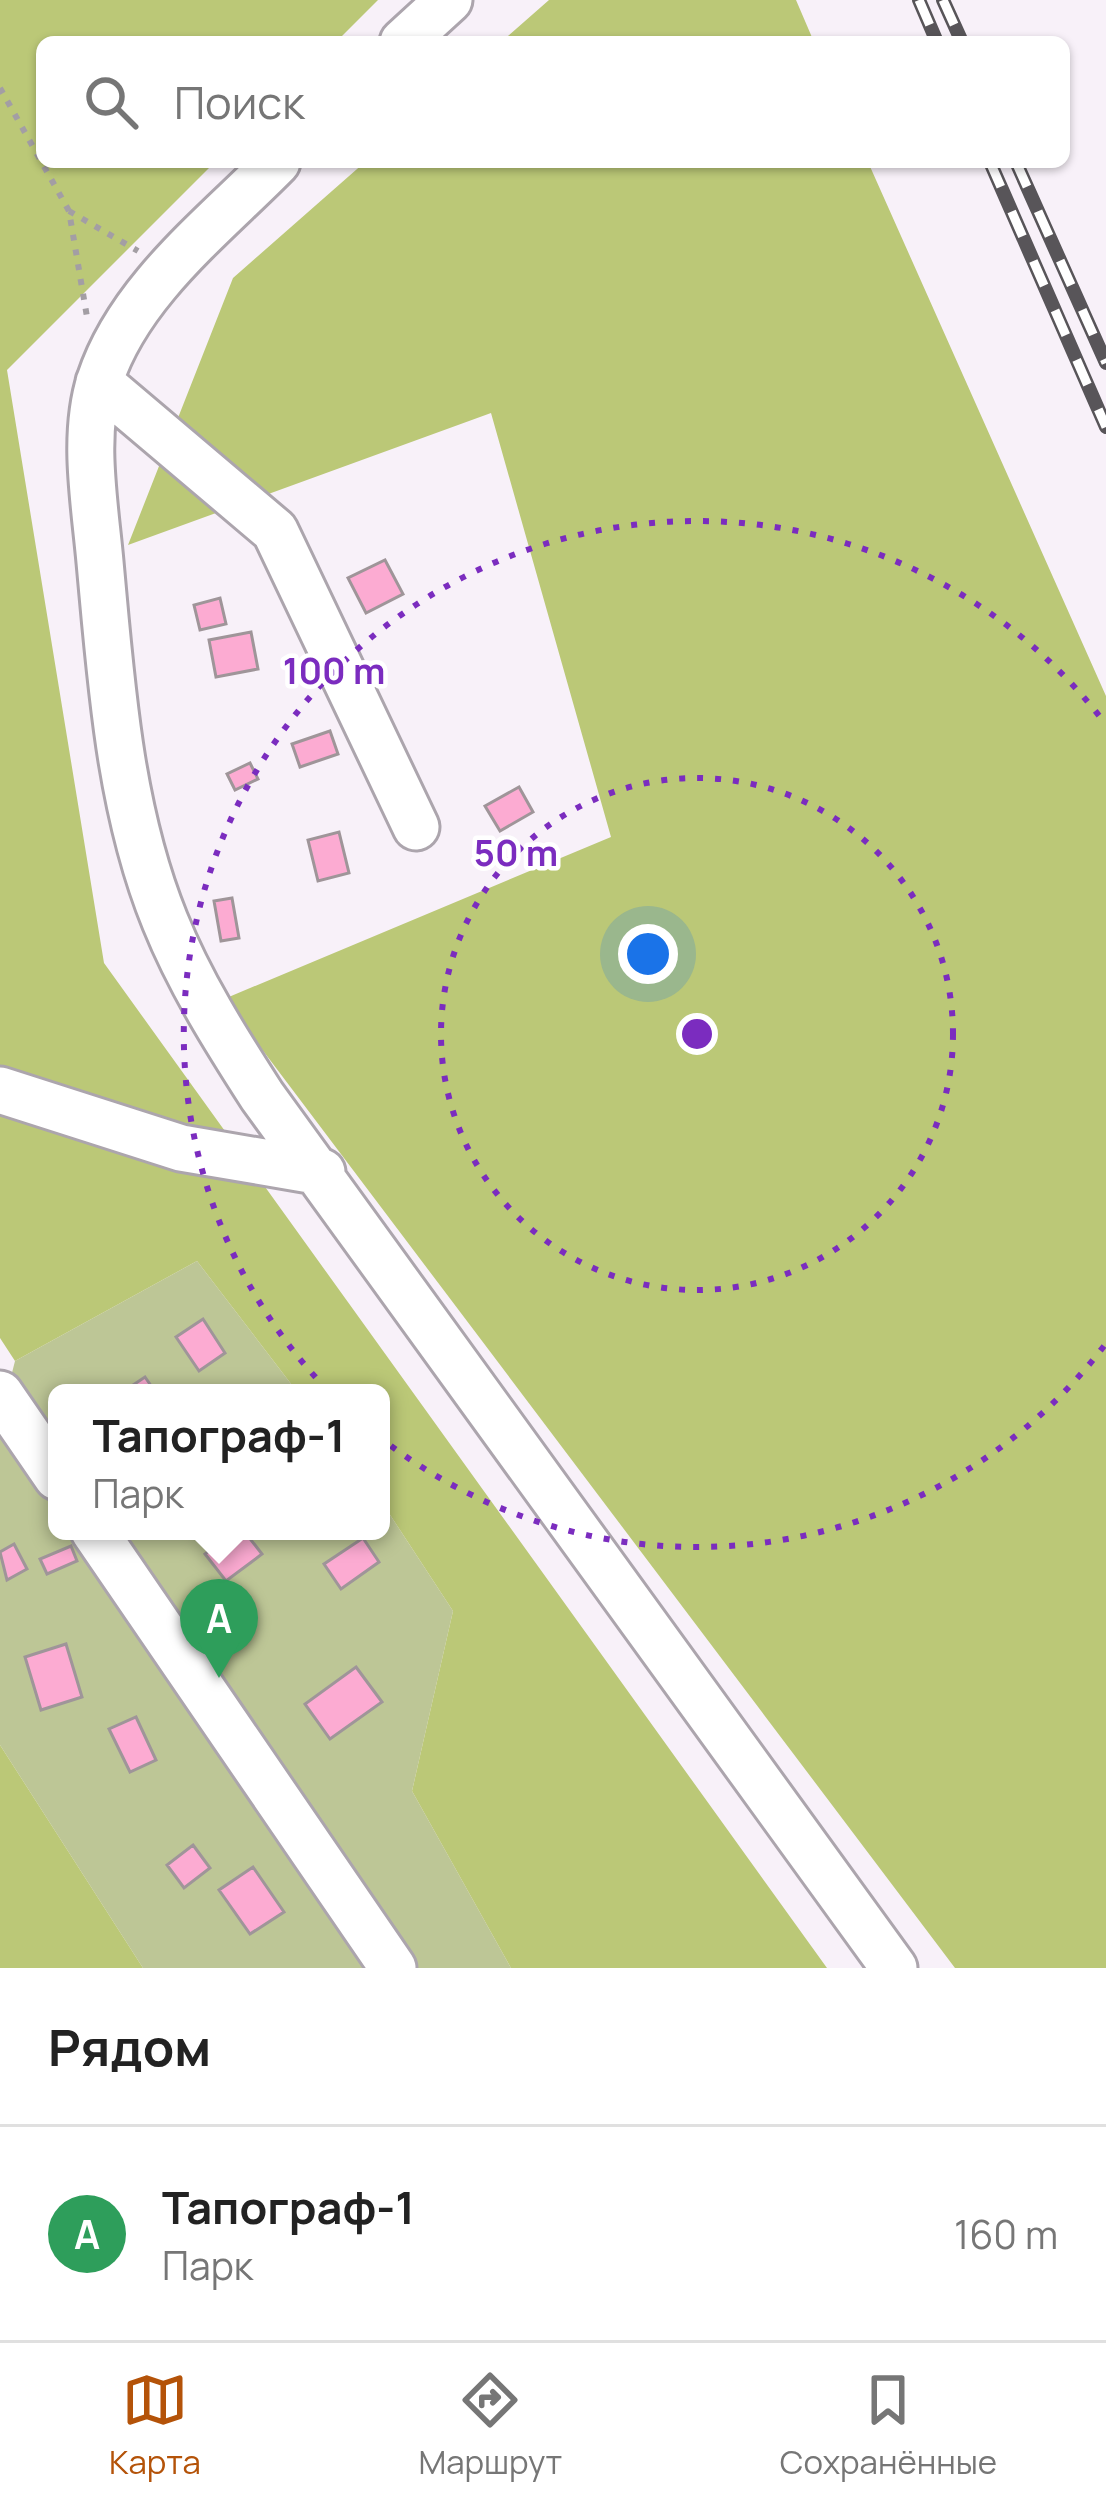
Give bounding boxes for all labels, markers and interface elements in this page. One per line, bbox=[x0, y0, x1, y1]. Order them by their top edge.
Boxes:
search box bbox=[36, 36, 1070, 168]
icon: search bbox=[78, 69, 144, 135]
text: Поиск bbox=[174, 71, 305, 133]
text: 100 m bbox=[283, 646, 385, 695]
text: 50 m bbox=[474, 828, 558, 877]
your location bbox=[618, 924, 678, 984]
centre of rings bbox=[676, 1013, 718, 1055]
popup bbox=[48, 1384, 390, 1540]
text: Тапограф-1 bbox=[93, 1404, 345, 1466]
text: Парк bbox=[93, 1466, 184, 1520]
pin: A bbox=[180, 1579, 258, 1678]
text: Рядом bbox=[48, 2012, 211, 2081]
text: Тапограф-1 bbox=[162, 2176, 415, 2238]
text: A bbox=[74, 2207, 100, 2261]
text: 160 m bbox=[954, 2207, 1058, 2261]
text: Парк bbox=[162, 2238, 253, 2292]
tab: Карта bbox=[109, 2367, 201, 2484]
tab: Маршрут bbox=[418, 2367, 562, 2484]
tab: Сохранённые bbox=[780, 2367, 997, 2484]

